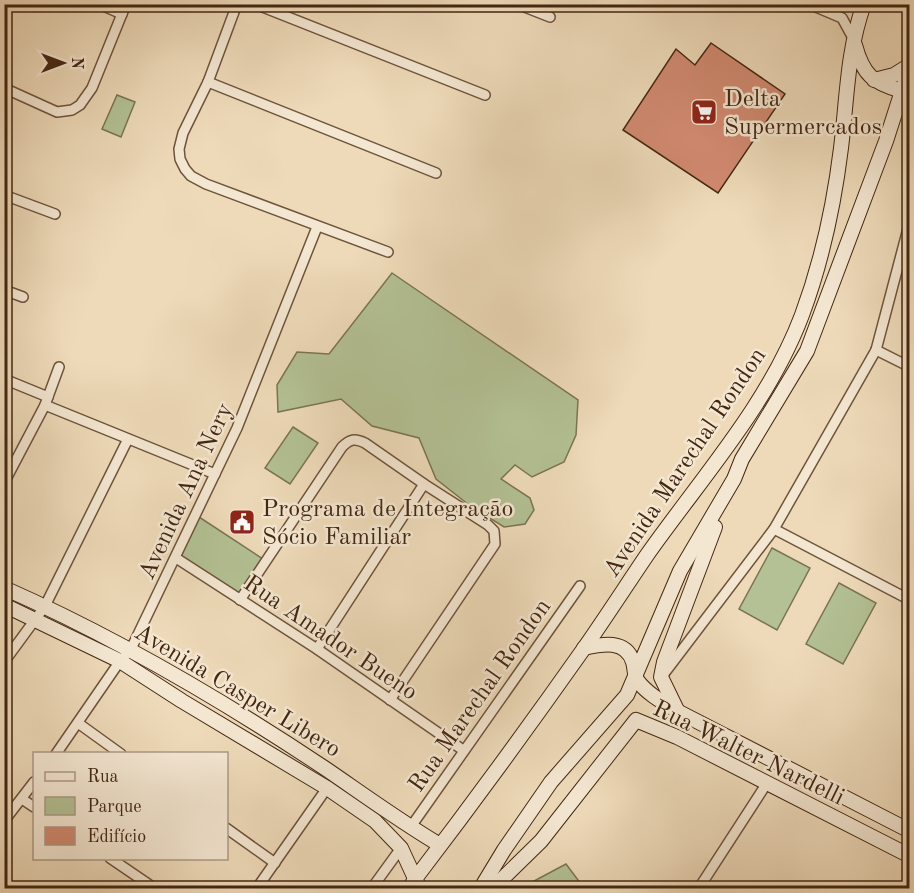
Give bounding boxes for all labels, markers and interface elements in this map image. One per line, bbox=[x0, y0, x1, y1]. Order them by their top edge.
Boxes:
north arrow bbox=[33, 33, 93, 93]
text: N bbox=[68, 57, 84, 70]
place label: Delta Supermercados bbox=[724, 88, 882, 140]
supermarket icon: Delta Supermercados bbox=[689, 97, 719, 127]
street label: Avenida Marechal Rondon bbox=[600, 344, 771, 582]
street label: Avenida Ana Nery bbox=[135, 400, 238, 584]
place label: Programa de Integração Sócio Familiar bbox=[262, 498, 513, 550]
public building icon: Programa de Integração Sócio Familiar bbox=[227, 507, 257, 537]
street label: Rua Amador Bueno bbox=[239, 572, 421, 706]
street label: Rua Marechal Rondon bbox=[405, 595, 556, 797]
street label: Avenida Casper Libero bbox=[130, 621, 344, 763]
street label: Rua Walter Nardelli bbox=[649, 697, 848, 811]
legend bbox=[33, 752, 228, 860]
text: Rua bbox=[87, 768, 118, 786]
text: Parque bbox=[87, 798, 142, 816]
text: Edifício bbox=[87, 828, 146, 846]

